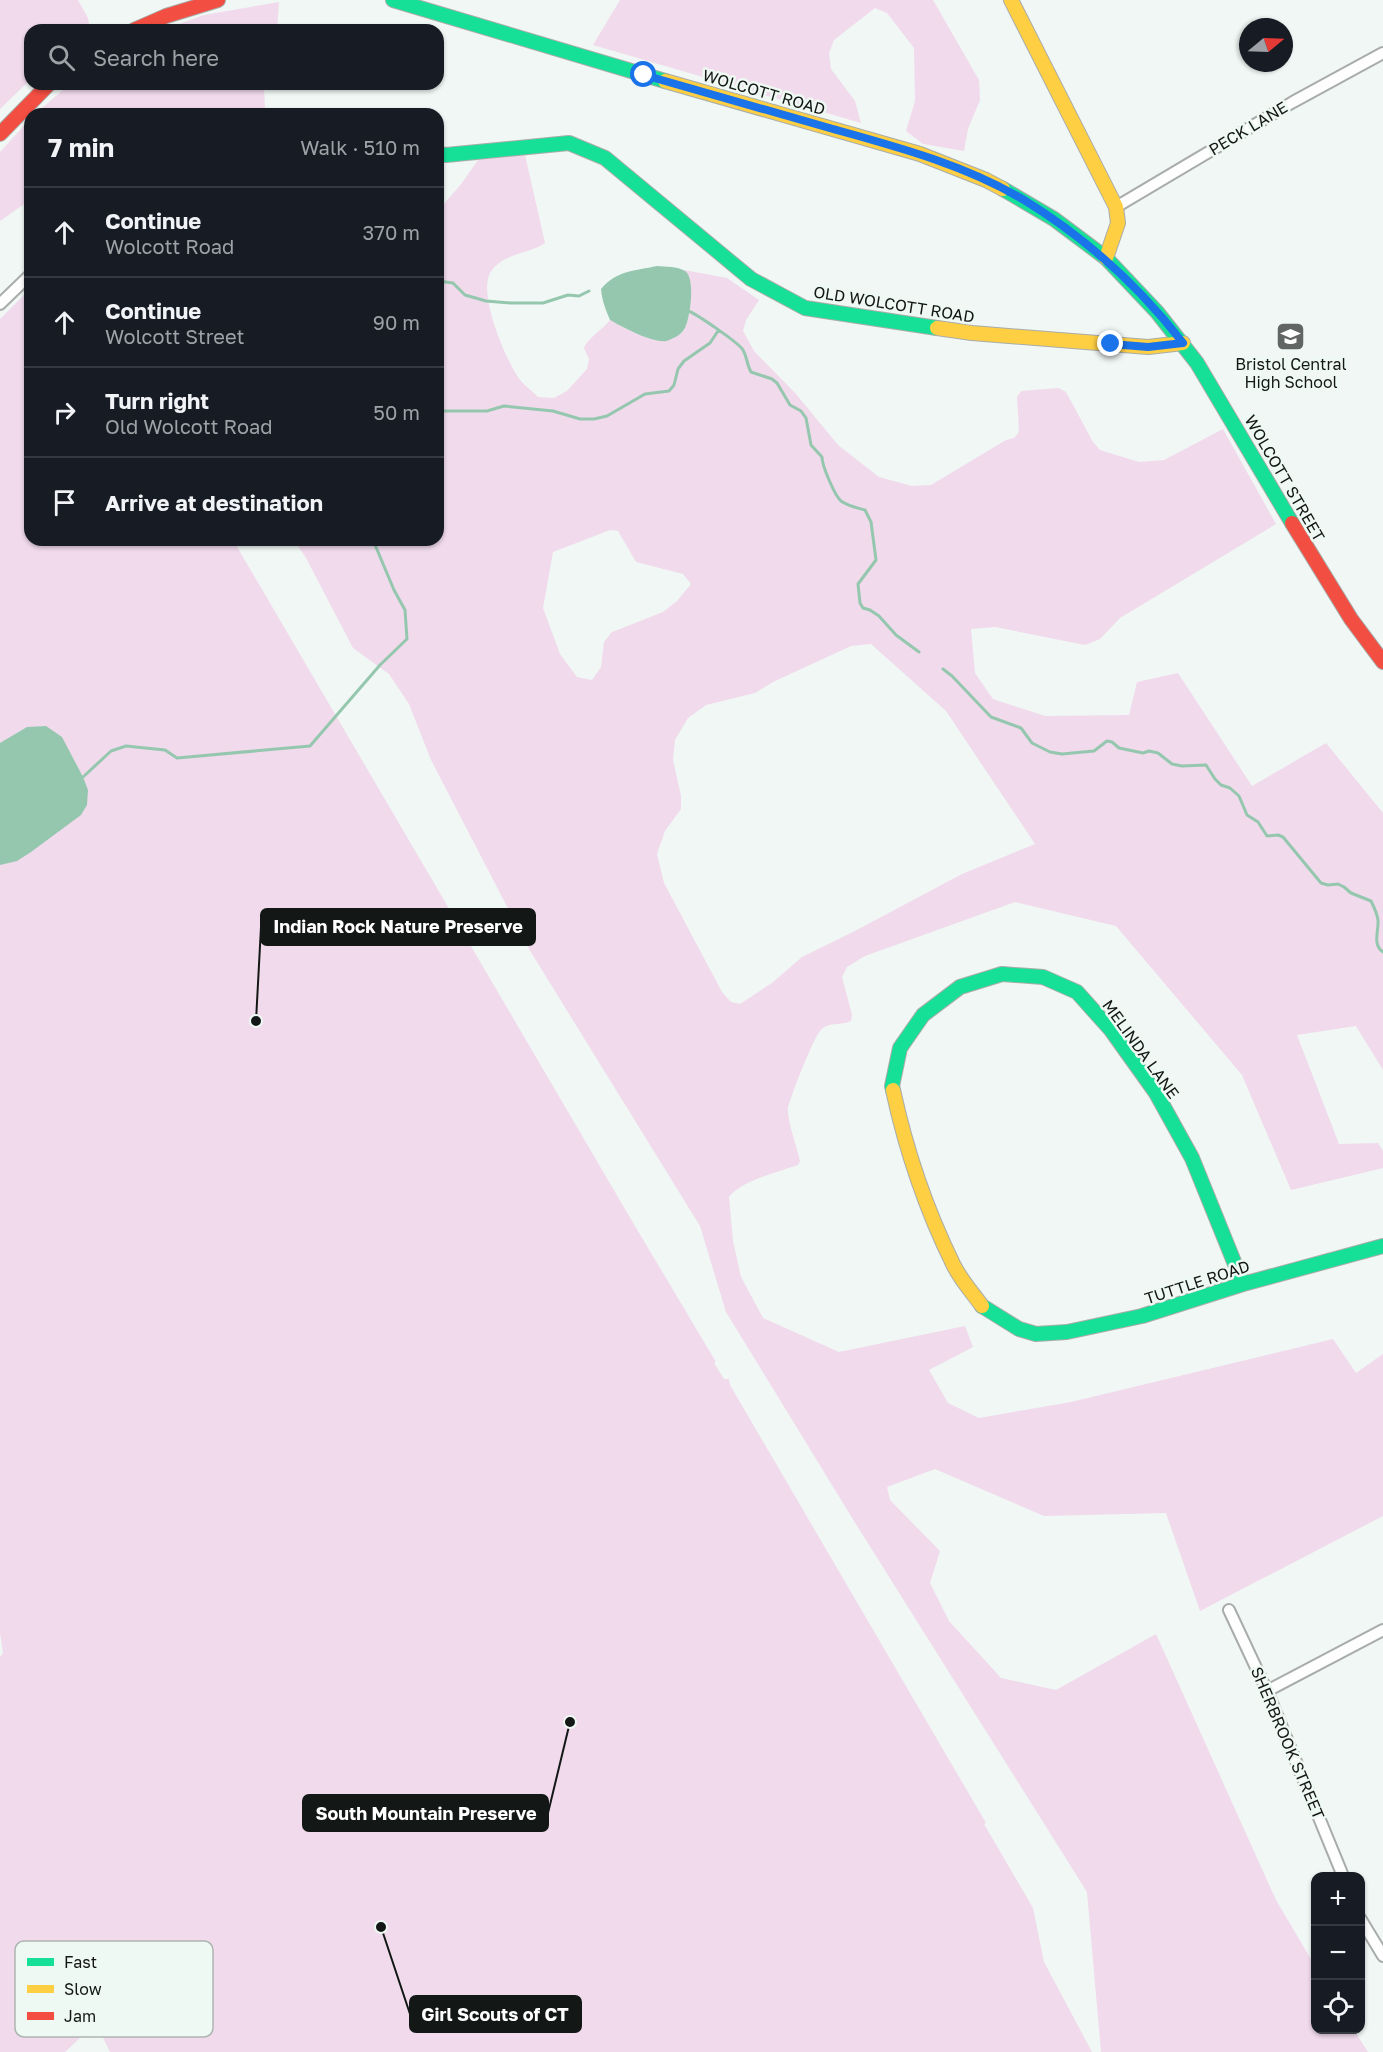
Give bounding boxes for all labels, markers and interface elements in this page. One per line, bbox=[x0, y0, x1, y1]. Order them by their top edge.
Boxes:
north arrow bbox=[1239, 18, 1293, 72]
search box bbox=[24, 24, 444, 90]
icon: search bbox=[45, 41, 78, 74]
text: Search here bbox=[93, 44, 219, 71]
route start bbox=[630, 61, 656, 87]
street label: WOLCOTT ROAD bbox=[700, 65, 828, 119]
street label: PECK LANE bbox=[1205, 97, 1291, 159]
text: 7 min bbox=[48, 132, 114, 163]
text: Walk · 510 m bbox=[300, 135, 420, 159]
text: Continue bbox=[105, 207, 201, 234]
icon: ahead bbox=[48, 216, 81, 249]
text: 370 m bbox=[363, 220, 420, 244]
text: Wolcott Road bbox=[105, 234, 234, 258]
street label: OLD WOLCOTT ROAD bbox=[812, 281, 976, 327]
text: Continue bbox=[105, 297, 201, 324]
icon: ahead bbox=[48, 306, 81, 339]
text: 90 m bbox=[373, 310, 420, 334]
school or university icon: Bristol Central High School bbox=[1275, 320, 1307, 352]
text: Wolcott Street bbox=[105, 324, 245, 348]
route end bbox=[1097, 330, 1123, 356]
place label: Bristol Central High School bbox=[1235, 354, 1347, 392]
text: Turn right bbox=[105, 387, 209, 414]
icon: right bbox=[48, 396, 81, 429]
text: 50 m bbox=[373, 400, 420, 424]
street label: WOLCOTT STREET bbox=[1241, 411, 1329, 545]
text: Old Wolcott Road bbox=[105, 414, 273, 438]
icon: arrive bbox=[48, 486, 81, 519]
text: Arrive at destination bbox=[105, 489, 323, 516]
callout: Indian Rock Nature Preserve bbox=[261, 909, 535, 945]
text: Indian Rock Nature Preserve bbox=[273, 915, 523, 937]
street label: MELINDA LANE bbox=[1098, 996, 1184, 1102]
street label: TUTTLE ROAD bbox=[1142, 1256, 1252, 1308]
street label: SHERBROOK STREET bbox=[1247, 1664, 1329, 1822]
callout: South Mountain Preserve bbox=[303, 1795, 548, 1831]
text: South Mountain Preserve bbox=[315, 1802, 537, 1824]
map controls bbox=[1311, 1872, 1365, 2034]
button: + bbox=[1311, 1872, 1365, 1926]
button: − bbox=[1311, 1926, 1365, 1980]
legend bbox=[15, 1941, 213, 2037]
text: Fast bbox=[64, 1952, 97, 1972]
text: Slow bbox=[64, 1979, 102, 1999]
button: locate bbox=[1311, 1980, 1365, 2034]
callout: Girl Scouts of CT bbox=[410, 1996, 581, 2032]
text: Girl Scouts of CT bbox=[421, 2003, 569, 2025]
text: Jam bbox=[64, 2006, 96, 2026]

